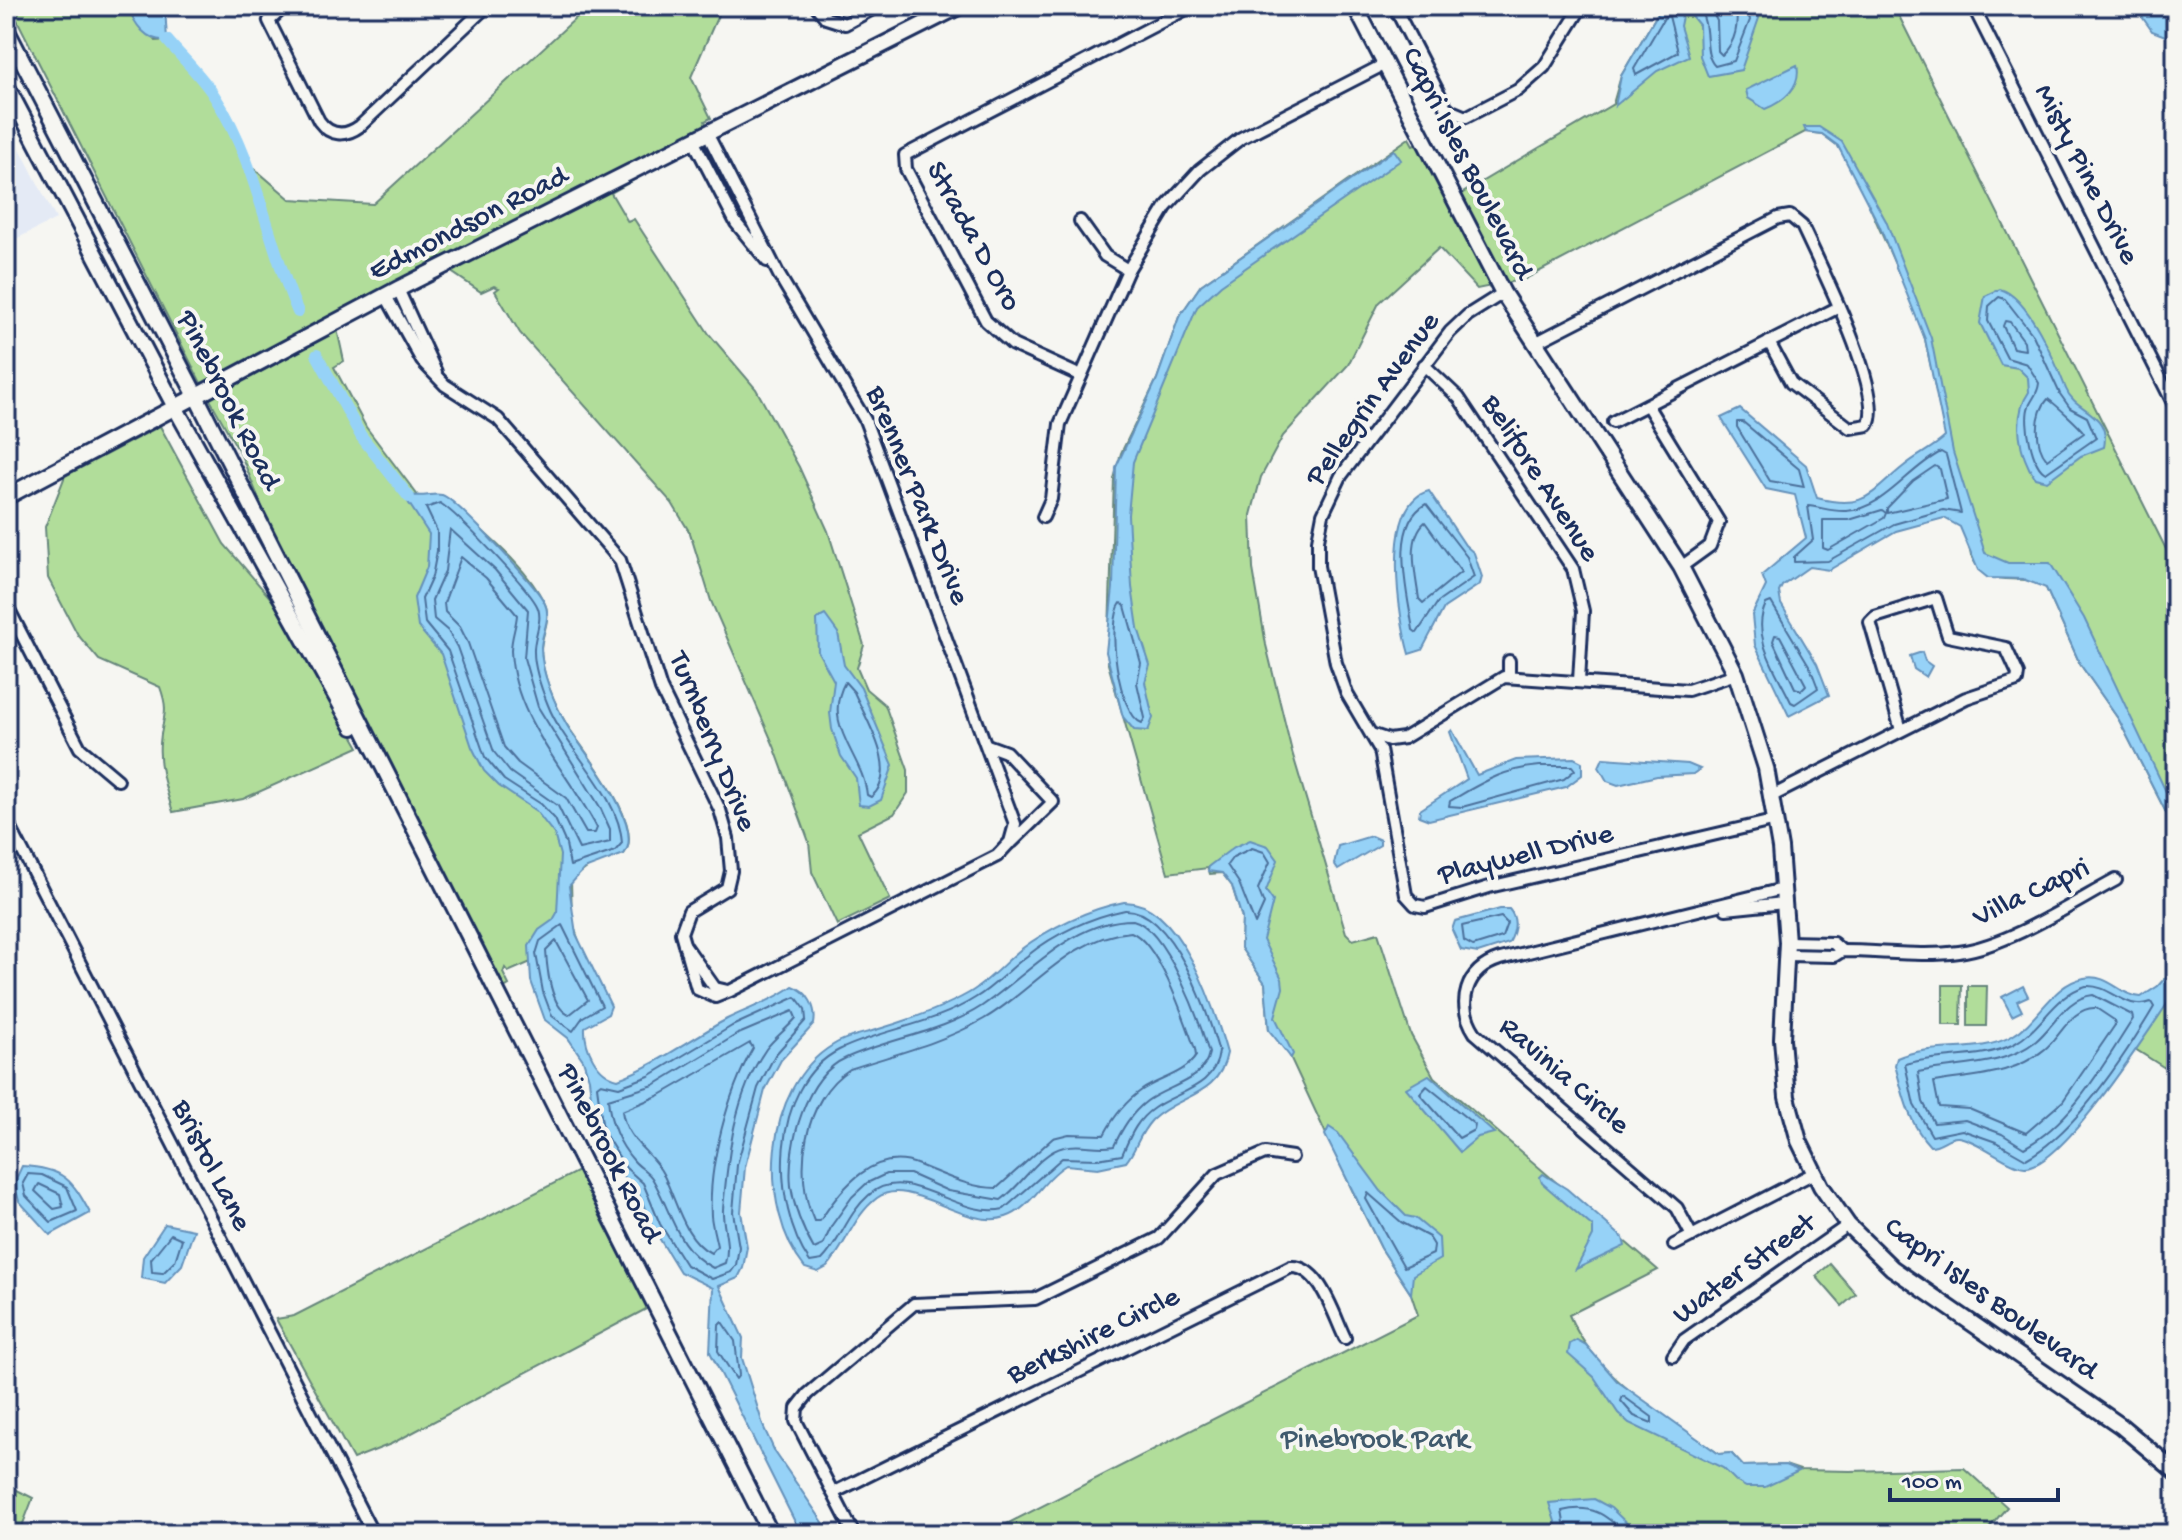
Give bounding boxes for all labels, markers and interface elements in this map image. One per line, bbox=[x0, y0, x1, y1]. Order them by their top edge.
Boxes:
street label: Capri Isles Boulevard bbox=[1392, 42, 1541, 288]
street label: Misty Pine Drive bbox=[2025, 79, 2146, 272]
street label: Strada D Oro bbox=[917, 156, 1027, 318]
street label: Edmondson Road bbox=[364, 159, 576, 290]
street label: Pinebrook Road bbox=[166, 305, 288, 499]
street label: Pellegrin Avenue bbox=[1299, 306, 1449, 495]
street label: Brenner Park Drive bbox=[856, 381, 976, 611]
street label: Belifore Avenue bbox=[1471, 388, 1606, 570]
street label: Turnberry Drive bbox=[658, 645, 763, 837]
street label: Playwell Drive bbox=[1434, 817, 1618, 895]
street label: Villa Capri bbox=[1967, 852, 2096, 937]
street label: Ravinia Circle bbox=[1490, 1011, 1636, 1144]
street label: Pinebrook Road bbox=[547, 1058, 669, 1252]
street label: Bristol Lane bbox=[162, 1094, 258, 1238]
street label: Water Street bbox=[1667, 1205, 1825, 1333]
street label: Capri Isles Boulevard bbox=[1876, 1211, 2106, 1391]
street label: Berkshire Circle bbox=[1001, 1280, 1186, 1394]
park label: Pinebrook Park bbox=[1280, 1424, 1472, 1459]
scale bar bbox=[1890, 1452, 2058, 1502]
text: 100 m bbox=[1901, 1469, 1962, 1498]

